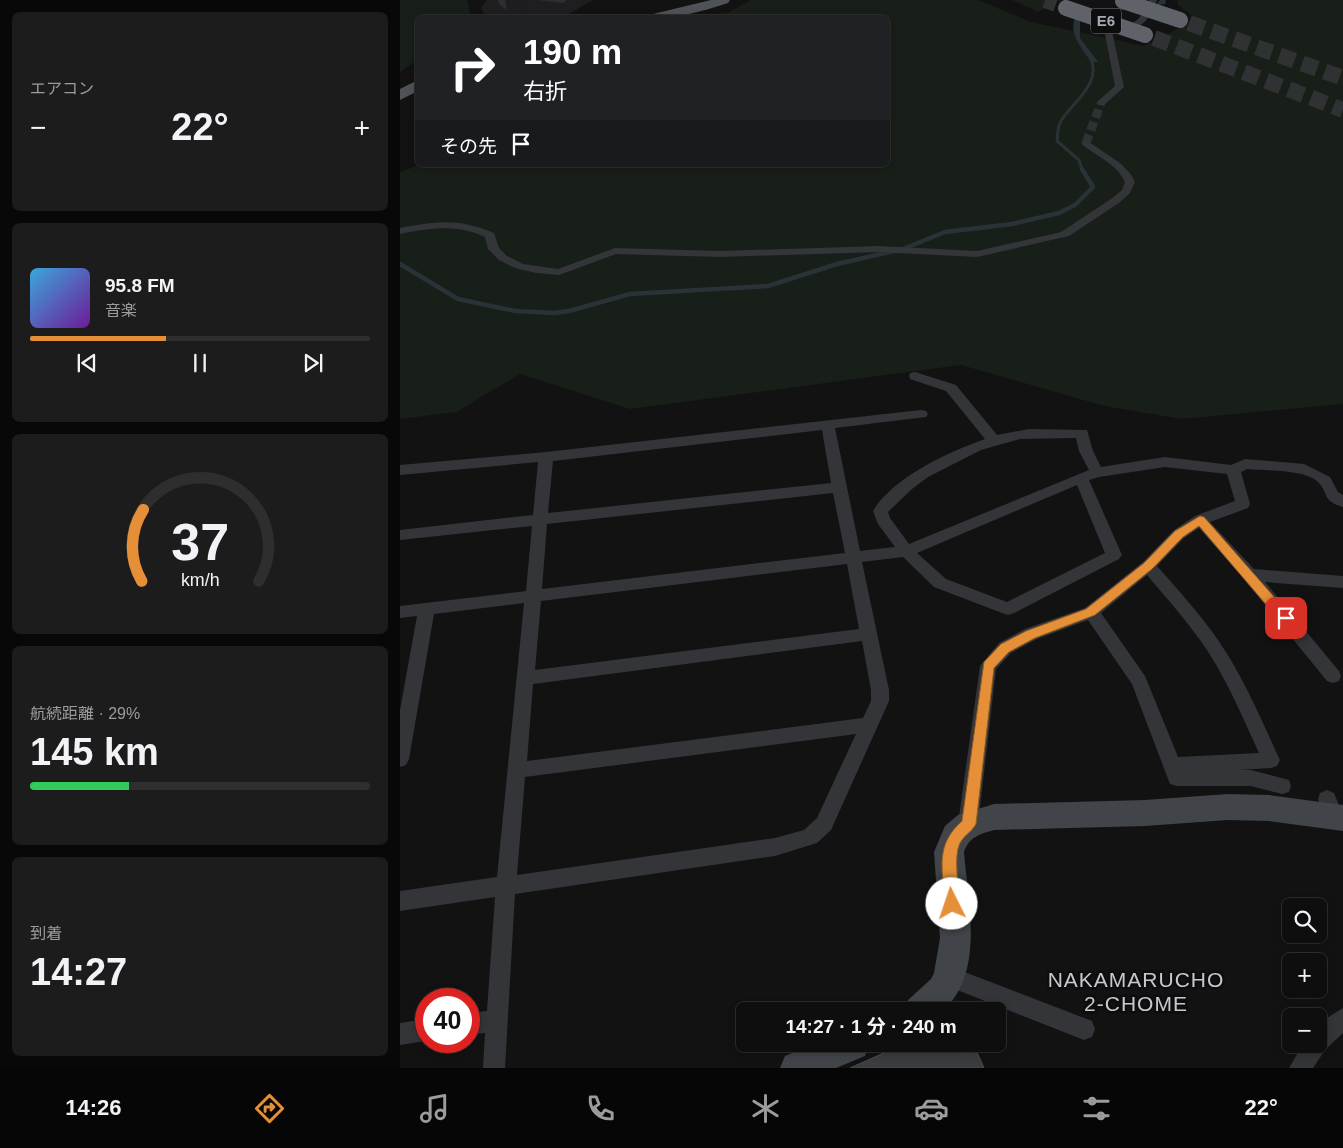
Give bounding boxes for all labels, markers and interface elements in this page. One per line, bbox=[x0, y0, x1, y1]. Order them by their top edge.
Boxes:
road number: E6 bbox=[1091, 8, 1121, 34]
text: 190 m bbox=[523, 32, 622, 71]
icon: right bbox=[440, 35, 505, 100]
text: 右折 bbox=[523, 79, 567, 104]
text: エアコン bbox=[30, 80, 94, 97]
text: 22° bbox=[171, 106, 229, 148]
text: − bbox=[30, 112, 46, 143]
text: + bbox=[354, 112, 370, 143]
icon: arrive bbox=[507, 130, 535, 158]
text: その先 bbox=[440, 136, 497, 157]
text: 95.8 FM bbox=[105, 275, 175, 296]
text: 音楽 bbox=[105, 302, 137, 319]
icon: previous bbox=[73, 349, 101, 377]
icon: pause bbox=[186, 349, 214, 377]
icon: next bbox=[299, 349, 327, 377]
text: 37 bbox=[171, 513, 229, 571]
text: km/h bbox=[181, 570, 219, 590]
pin bbox=[1265, 597, 1307, 639]
icon: arrive bbox=[1272, 604, 1300, 632]
text: 航続距離 · 29% bbox=[30, 705, 140, 722]
text: 145 km bbox=[30, 731, 159, 773]
position arrow bbox=[925, 877, 977, 929]
map controls bbox=[1282, 898, 1327, 1053]
button: search bbox=[1282, 898, 1327, 943]
text: 到着 bbox=[30, 925, 62, 942]
text: 14:27 bbox=[30, 951, 127, 993]
button: + bbox=[1282, 953, 1327, 998]
district label: NAKAMARUCHO 2-CHOME bbox=[1048, 968, 1224, 1015]
speed limit sign: 40 bbox=[415, 988, 480, 1053]
button: − bbox=[1282, 1008, 1327, 1053]
text: 14:27 · 1 分 · 240 m bbox=[785, 1016, 957, 1037]
icon: directions bbox=[252, 1091, 287, 1126]
icon: music bbox=[417, 1091, 452, 1126]
icon: phone bbox=[583, 1091, 618, 1126]
icon: climate bbox=[748, 1091, 783, 1126]
icon: car bbox=[914, 1091, 949, 1126]
icon: filters bbox=[1079, 1091, 1114, 1126]
text: 14:26 bbox=[65, 1095, 121, 1120]
text: 22° bbox=[1244, 1095, 1278, 1120]

